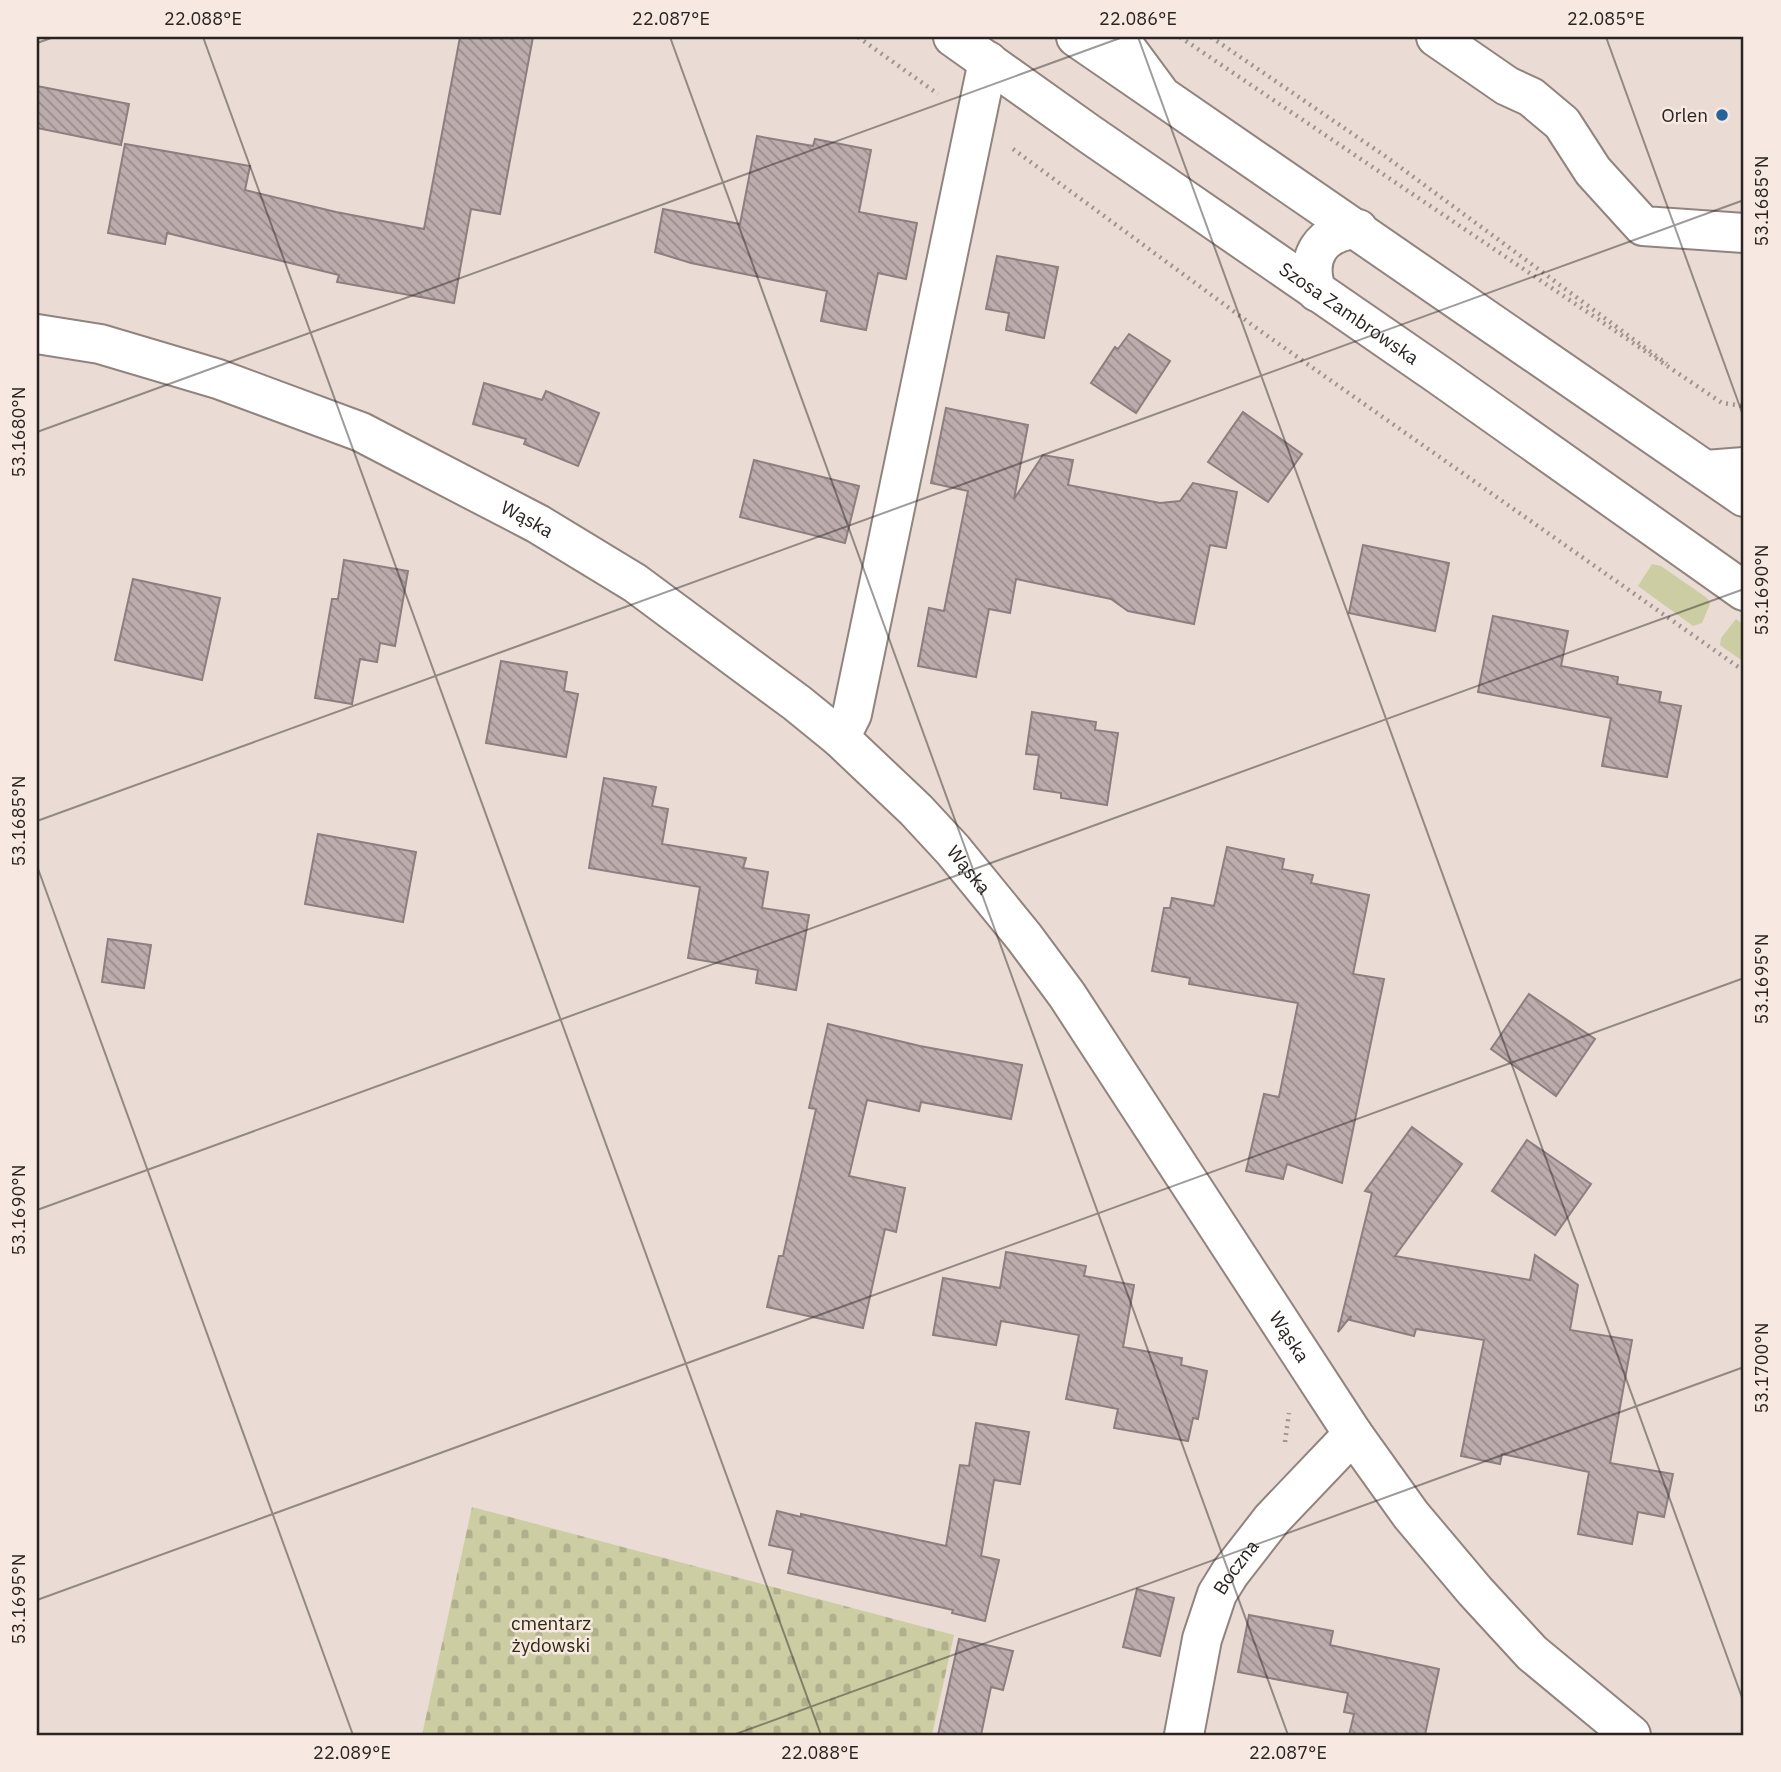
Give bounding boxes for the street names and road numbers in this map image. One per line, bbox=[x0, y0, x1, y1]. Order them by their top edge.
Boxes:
street label: Szosa Zambrowska bbox=[1275, 257, 1424, 370]
street label: Wąska bbox=[497, 495, 558, 543]
street label: Wąska bbox=[942, 840, 996, 899]
street label: Wąska bbox=[1264, 1307, 1315, 1367]
street label: Boczna bbox=[1208, 1535, 1264, 1599]

